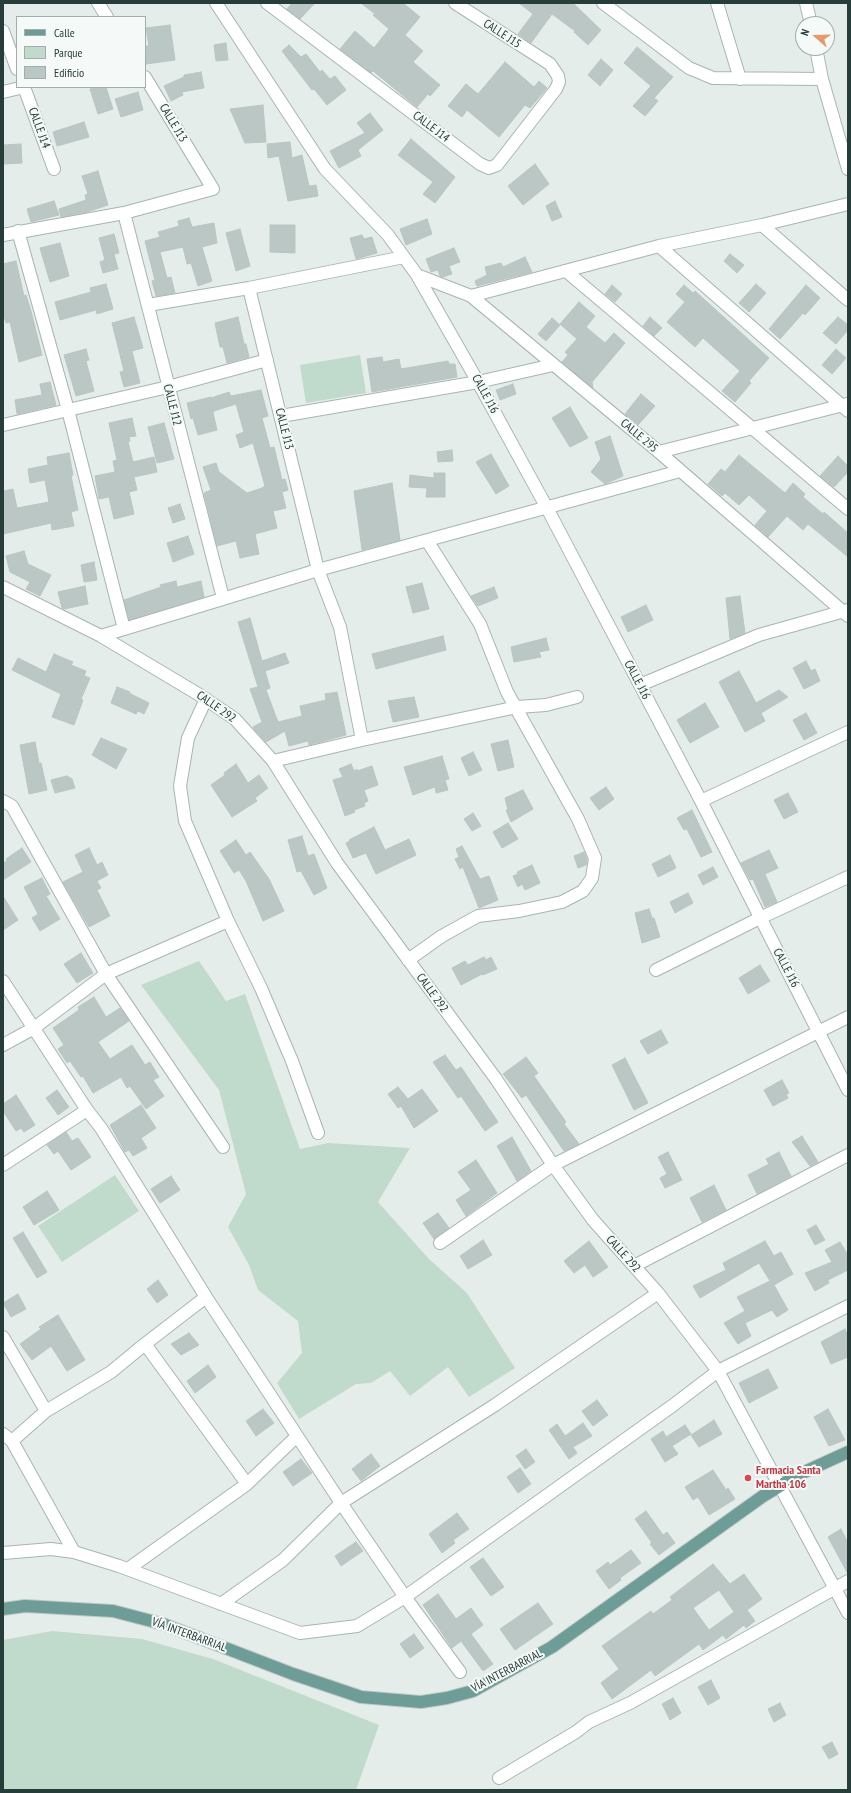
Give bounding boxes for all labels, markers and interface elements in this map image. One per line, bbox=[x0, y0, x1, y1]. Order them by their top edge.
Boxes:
legend bbox=[16, 16, 146, 88]
street label: CALLE J15 bbox=[480, 16, 524, 52]
north arrow bbox=[795, 16, 835, 56]
text: Calle bbox=[54, 25, 75, 40]
text: N bbox=[797, 27, 812, 37]
text: Parque bbox=[54, 45, 83, 60]
text: Edificio bbox=[54, 65, 84, 80]
street label: CALLE J13 bbox=[156, 101, 190, 145]
street label: CALLE J14 bbox=[25, 106, 53, 150]
street label: CALLE J14 bbox=[410, 109, 452, 145]
street label: CALLE J16 bbox=[468, 372, 502, 416]
street label: CALLE J12 bbox=[160, 383, 184, 427]
street label: CALLE J13 bbox=[272, 407, 296, 451]
street label: CALLE 295 bbox=[617, 416, 661, 456]
street label: CALLE J16 bbox=[621, 658, 653, 702]
street label: CALLE 292 bbox=[194, 688, 238, 726]
street label: CALLE J16 bbox=[770, 946, 802, 990]
street label: CALLE 292 bbox=[413, 971, 451, 1015]
street label: CALLE 292 bbox=[603, 1233, 643, 1275]
place label: Farmacia Santa Martha 106 bbox=[756, 1464, 821, 1492]
marker: Farmacia Santa Martha 106 bbox=[743, 1473, 753, 1483]
street label: VÍA INTERBARRIAL bbox=[150, 1615, 228, 1655]
street label: VÍA INTERBARRIAL bbox=[469, 1646, 545, 1696]

